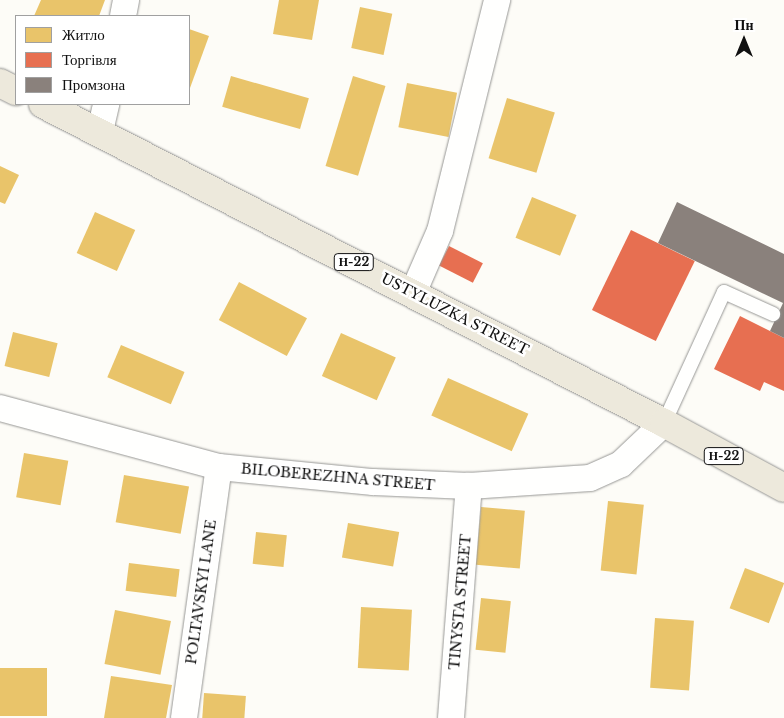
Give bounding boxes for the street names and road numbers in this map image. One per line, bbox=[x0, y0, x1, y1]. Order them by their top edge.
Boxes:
road number: Н-22 bbox=[333, 252, 375, 272]
street label: USTYLUZKA STREET bbox=[378, 269, 532, 359]
road number: Н-22 bbox=[703, 446, 745, 466]
street label: BILOBEREZHNA STREET bbox=[240, 460, 436, 494]
street label: POLTAVSKYI LANE bbox=[183, 519, 219, 665]
street label: TINYSTA STREET bbox=[446, 533, 474, 671]

